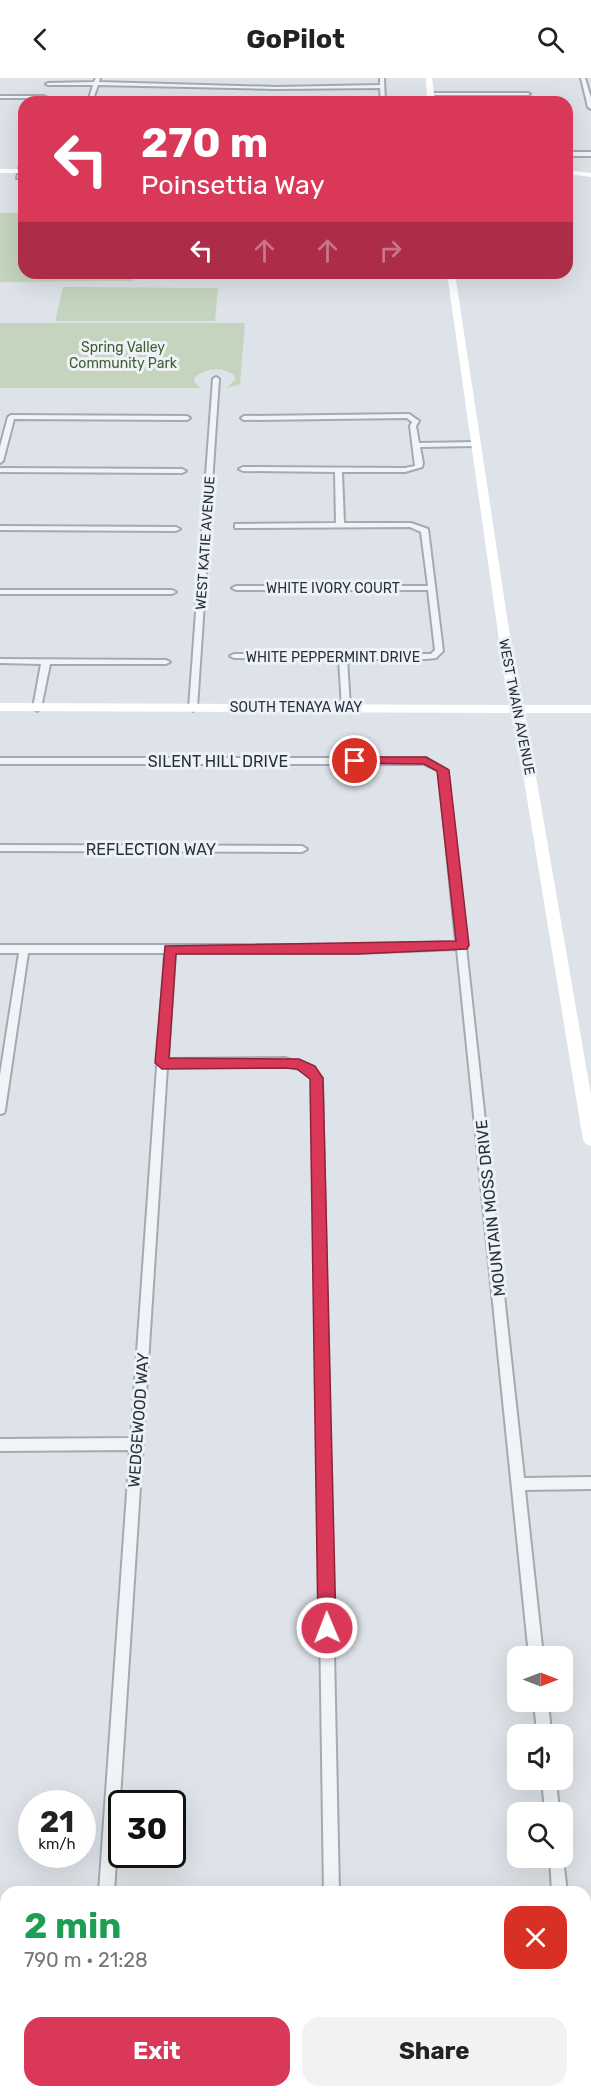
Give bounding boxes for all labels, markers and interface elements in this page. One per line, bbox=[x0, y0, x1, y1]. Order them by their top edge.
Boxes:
icon: back bbox=[24, 23, 57, 56]
text: GoPilot bbox=[246, 23, 345, 55]
icon: search bbox=[534, 23, 567, 56]
text: 270 m bbox=[141, 118, 268, 168]
icon: left bbox=[42, 120, 120, 198]
text: Poinsettia Way bbox=[141, 169, 325, 201]
icon: left bbox=[185, 234, 218, 267]
icon: ahead bbox=[248, 234, 281, 267]
icon: ahead bbox=[311, 234, 344, 267]
icon: right bbox=[374, 234, 407, 267]
park label: Spring Valley Community Park bbox=[69, 339, 178, 372]
street label: WEST KATIE AVENUE bbox=[192, 476, 219, 611]
street label: WHITE IVORY COURT bbox=[266, 580, 400, 597]
street label: WEST TWAIN AVENUE bbox=[495, 638, 538, 777]
street label: WHITE PEPPERMINT DRIVE bbox=[246, 649, 420, 666]
street label: SOUTH TENAYA WAY bbox=[230, 699, 362, 716]
pin bbox=[329, 735, 380, 786]
icon: arrive bbox=[338, 744, 371, 777]
street label: SILENT HILL DRIVE bbox=[148, 752, 288, 771]
street label: REFLECTION WAY bbox=[86, 840, 216, 859]
street label: MOUNTAIN MOSS DRIVE bbox=[472, 1119, 509, 1297]
street label: WEDGEWOOD WAY bbox=[124, 1352, 153, 1488]
position arrow bbox=[295, 1596, 359, 1660]
north arrow bbox=[507, 1646, 573, 1712]
map controls bbox=[507, 1646, 573, 1868]
button: sound bbox=[507, 1724, 573, 1790]
speed limit sign: 30 bbox=[108, 1790, 186, 1868]
button: search bbox=[507, 1802, 573, 1868]
text: 21 bbox=[40, 1804, 74, 1840]
text: km/h bbox=[38, 1835, 76, 1853]
text: 2 min bbox=[24, 1904, 122, 1947]
button: close bbox=[504, 1906, 567, 1969]
text: 790 m · 21:28 bbox=[24, 1948, 148, 1972]
button: Exit bbox=[24, 2017, 290, 2086]
button: Share bbox=[302, 2017, 567, 2086]

